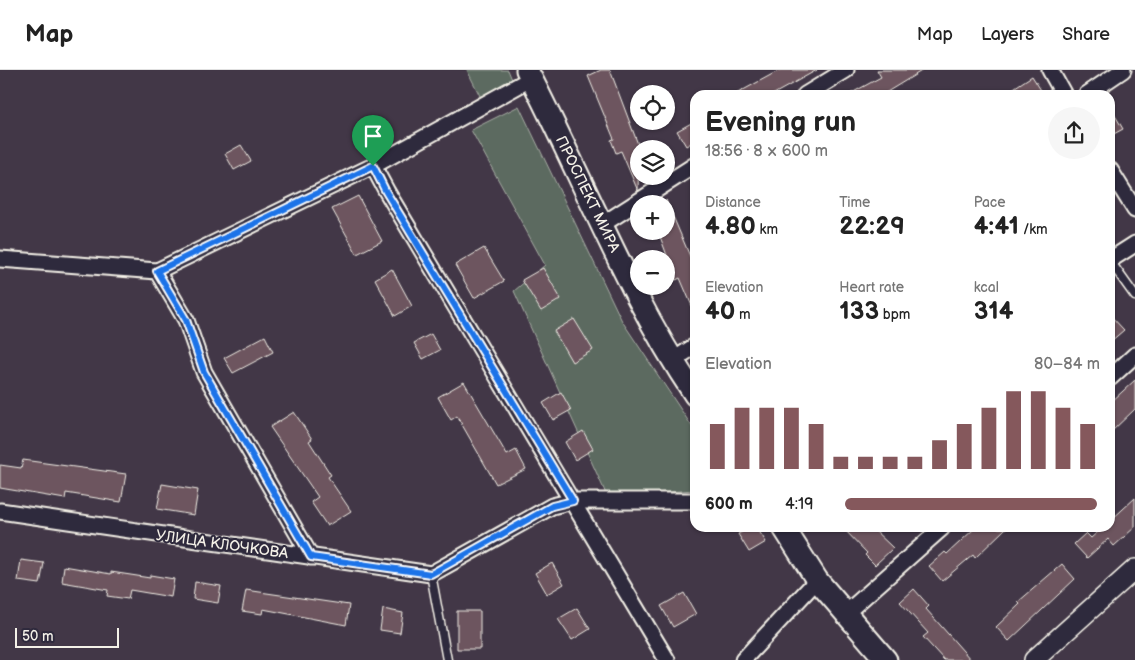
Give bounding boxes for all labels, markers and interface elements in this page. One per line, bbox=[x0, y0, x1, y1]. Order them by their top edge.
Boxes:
text: Map bbox=[25, 20, 73, 49]
text: Map bbox=[917, 24, 953, 45]
text: Layers bbox=[981, 24, 1034, 45]
text: Share bbox=[1062, 24, 1110, 45]
map controls bbox=[630, 85, 675, 295]
button: locate bbox=[630, 85, 675, 130]
text: Evening run bbox=[705, 106, 856, 139]
button: share bbox=[1048, 107, 1100, 159]
pin bbox=[352, 115, 394, 166]
icon: arrive bbox=[359, 122, 387, 150]
street label: ПРОСПЕКТ МИРА bbox=[551, 133, 624, 256]
button: layers bbox=[630, 140, 675, 185]
text: 18:56 · 8 × 600 m bbox=[705, 142, 828, 161]
text: Distance bbox=[705, 194, 761, 211]
text: Time bbox=[839, 194, 870, 211]
text: Pace bbox=[974, 194, 1006, 211]
button: + bbox=[630, 195, 675, 240]
text: 4.80 bbox=[705, 211, 756, 242]
text: 22:29 bbox=[839, 211, 905, 242]
text: 4:41 bbox=[974, 211, 1019, 242]
text: km bbox=[756, 221, 778, 238]
text: /km bbox=[1019, 221, 1048, 238]
button: − bbox=[630, 250, 675, 295]
text: Elevation bbox=[705, 279, 763, 296]
text: Heart rate bbox=[839, 279, 904, 296]
text: kcal bbox=[974, 279, 999, 296]
text: 40 bbox=[705, 296, 735, 327]
text: 133 bbox=[839, 296, 879, 327]
text: 314 bbox=[974, 296, 1014, 327]
text: m bbox=[735, 306, 751, 323]
text: bpm bbox=[879, 306, 910, 323]
text: Elevation bbox=[705, 355, 772, 374]
text: 80–84 m bbox=[1034, 355, 1100, 374]
text: 600 m bbox=[705, 495, 753, 514]
text: 4:19 bbox=[785, 495, 813, 514]
street label: УЛИЦА КЛОЧКОВА bbox=[155, 526, 290, 563]
scale bar bbox=[15, 625, 119, 648]
text: 50 m bbox=[22, 628, 54, 645]

